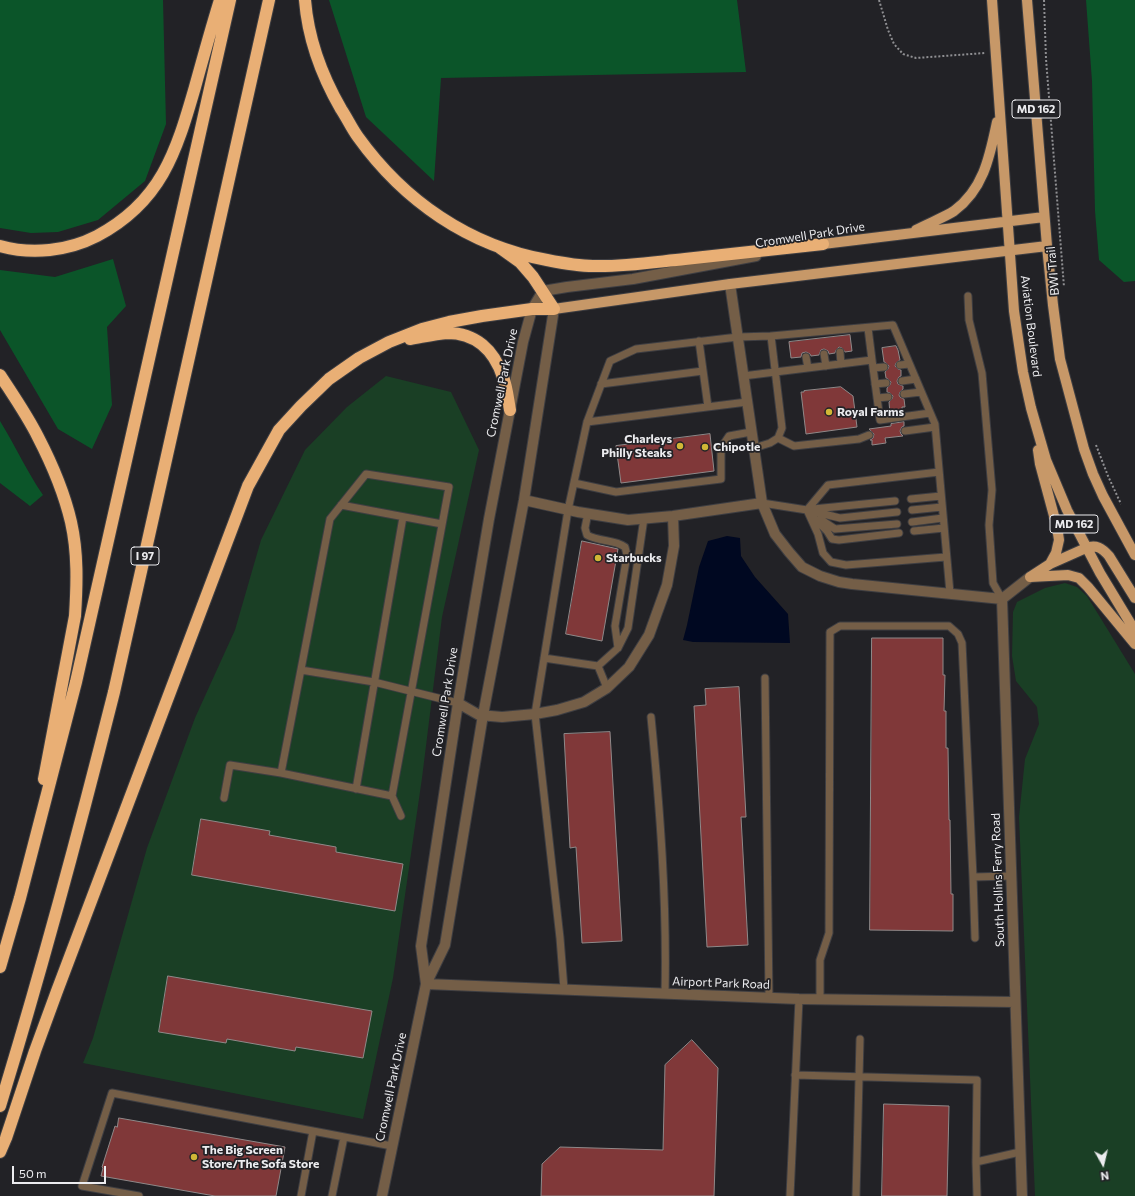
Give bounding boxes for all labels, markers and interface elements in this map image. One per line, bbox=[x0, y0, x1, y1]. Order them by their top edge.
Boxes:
road number: MD 162 bbox=[1012, 100, 1060, 118]
street label: Cromwell Park Drive bbox=[754, 219, 866, 251]
street label: BWI Trail bbox=[1044, 246, 1062, 296]
street label: Aviation Boulevard bbox=[1018, 274, 1044, 378]
street label: Cromwell Park Drive bbox=[483, 327, 521, 439]
place label: Royal Farms bbox=[837, 405, 904, 419]
marker: Royal Farms bbox=[824, 407, 834, 417]
place label: Charleys Philly Steaks bbox=[601, 432, 672, 460]
place label: Chipotle bbox=[713, 440, 760, 454]
marker: Charleys Philly Steaks bbox=[675, 441, 685, 451]
marker: Chipotle bbox=[700, 442, 710, 452]
road number: MD 162 bbox=[1050, 515, 1098, 533]
road number: I 97 bbox=[131, 547, 159, 565]
place label: Starbucks bbox=[606, 551, 662, 565]
marker: Starbucks bbox=[593, 553, 603, 563]
street label: Cromwell Park Drive bbox=[429, 646, 461, 758]
street label: South Hollins Ferry Road bbox=[988, 813, 1008, 947]
street label: Airport Park Road bbox=[672, 974, 770, 992]
street label: Cromwell Park Drive bbox=[372, 1031, 410, 1143]
place label: The Big Screen Store/The Sofa Store bbox=[202, 1143, 319, 1171]
north arrow bbox=[1083, 1144, 1123, 1184]
marker: The Big Screen Store/The Sofa Store bbox=[189, 1152, 199, 1162]
scale bar bbox=[14, 1158, 108, 1184]
text: 50 m bbox=[19, 1166, 47, 1180]
text: N bbox=[1100, 1169, 1110, 1183]

